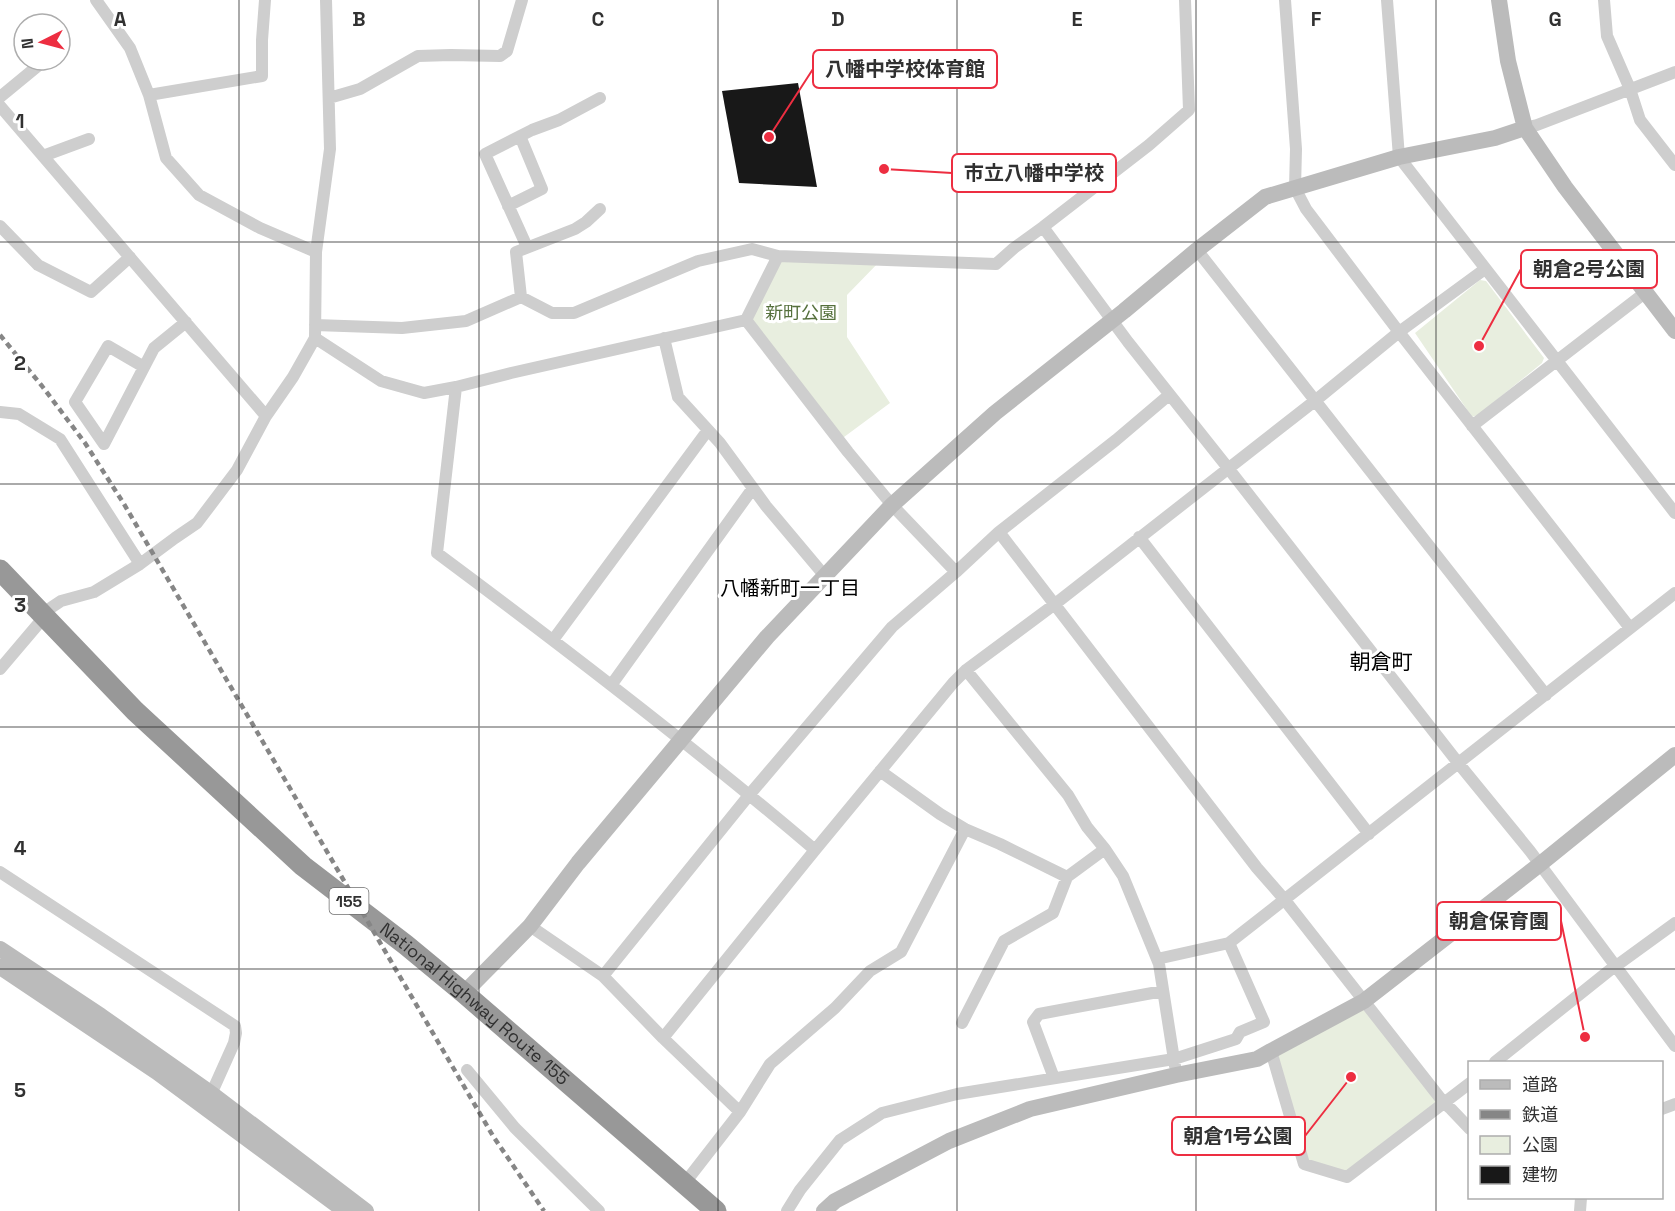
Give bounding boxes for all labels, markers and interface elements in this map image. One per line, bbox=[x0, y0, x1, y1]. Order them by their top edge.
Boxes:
text: A bbox=[114, 6, 127, 32]
text: B bbox=[352, 6, 366, 32]
text: C bbox=[592, 6, 605, 32]
text: D bbox=[831, 6, 845, 32]
text: E bbox=[1071, 6, 1083, 32]
text: F bbox=[1311, 6, 1322, 32]
text: G bbox=[1548, 6, 1562, 32]
north arrow bbox=[12, 12, 72, 72]
text: N bbox=[17, 37, 39, 50]
callout: 八幡中学校体育館 bbox=[813, 50, 997, 88]
text: 八幡中学校体育館 bbox=[825, 56, 985, 82]
text: 1 bbox=[15, 108, 25, 134]
callout: 市立八幡中学校 bbox=[952, 154, 1116, 192]
text: 市立八幡中学校 bbox=[964, 160, 1104, 186]
callout: 朝倉2号公園 bbox=[1521, 250, 1657, 288]
text: 朝倉2号公園 bbox=[1533, 256, 1645, 282]
park label: 新町公園 bbox=[765, 301, 837, 324]
text: 2 bbox=[14, 350, 26, 376]
district label: 八幡新町一丁目 bbox=[720, 575, 860, 601]
text: 3 bbox=[14, 592, 26, 618]
district label: 朝倉町 bbox=[1350, 648, 1413, 675]
text: 4 bbox=[14, 835, 27, 861]
road number: 155 bbox=[330, 888, 368, 914]
callout: 朝倉保育園 bbox=[1437, 902, 1561, 940]
text: 朝倉保育園 bbox=[1449, 908, 1549, 934]
street label: National Highway Route 155 bbox=[376, 917, 574, 1090]
legend bbox=[1468, 1061, 1663, 1199]
text: 道路 bbox=[1522, 1073, 1558, 1096]
text: 5 bbox=[14, 1077, 26, 1103]
text: 鉄道 bbox=[1522, 1103, 1558, 1126]
callout: 朝倉1号公園 bbox=[1172, 1117, 1305, 1155]
text: 朝倉1号公園 bbox=[1183, 1123, 1293, 1149]
text: 公園 bbox=[1522, 1133, 1558, 1156]
text: 建物 bbox=[1522, 1163, 1558, 1186]

